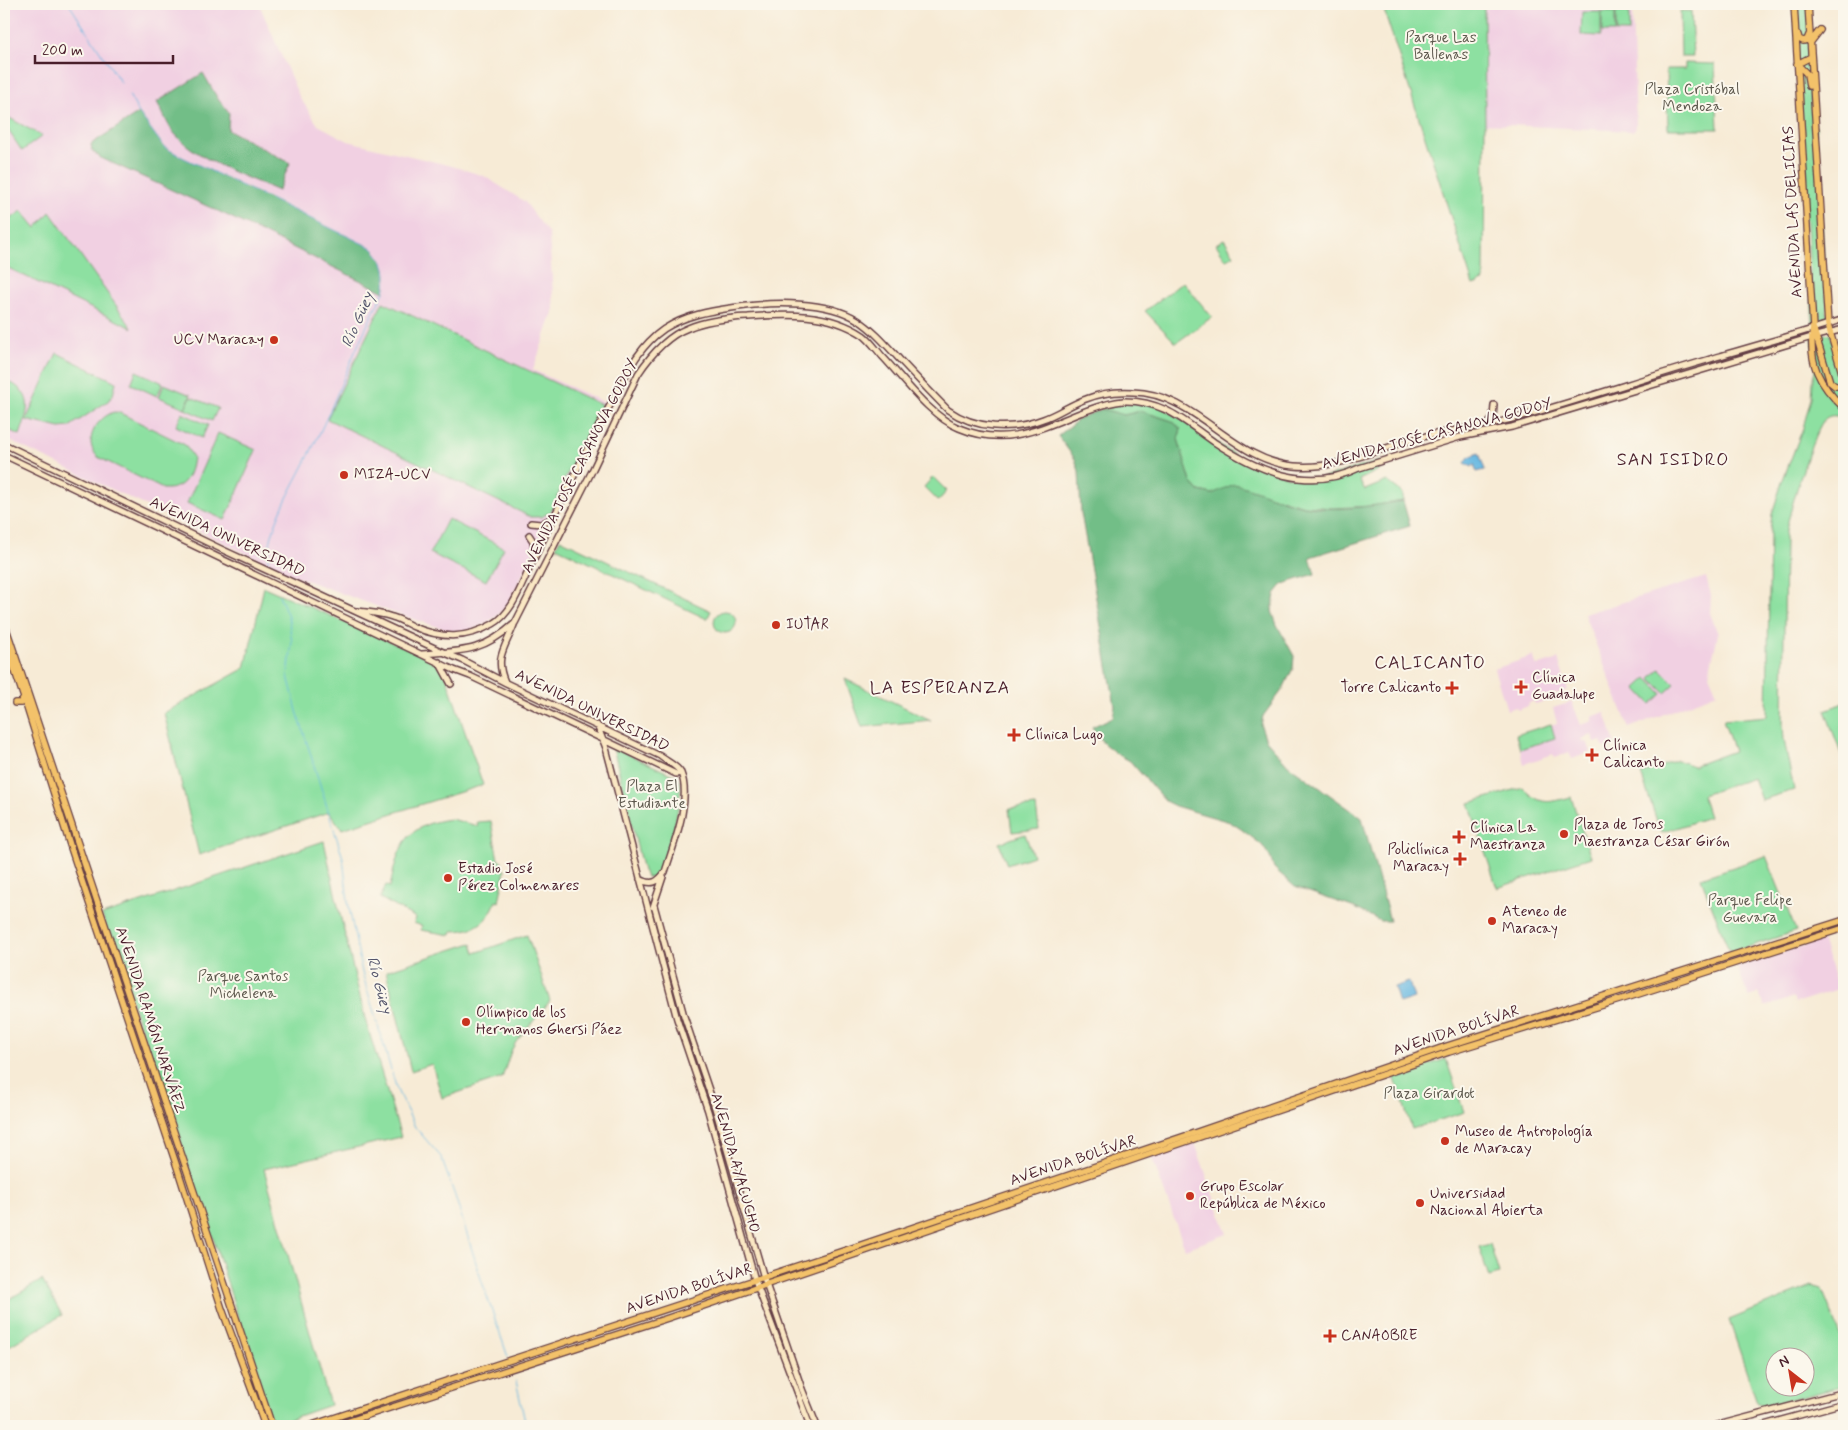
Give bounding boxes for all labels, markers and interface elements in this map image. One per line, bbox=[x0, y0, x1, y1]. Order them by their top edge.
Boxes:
park label: Parque Las Ballenas bbox=[1406, 28, 1477, 65]
scale bar bbox=[35, 32, 172, 64]
text: 200 m bbox=[42, 41, 83, 61]
park label: Plaza Cristóbal Mendoza bbox=[1644, 80, 1740, 117]
street label: AVENIDA LAS DELICIAS bbox=[1778, 125, 1807, 298]
water label: Río Güey bbox=[337, 288, 380, 351]
place label: UCV Maracay bbox=[174, 330, 264, 350]
marker: UCV Maracay bbox=[268, 334, 280, 346]
street label: AVENIDA JOSÉ CASANOVA GODOY bbox=[516, 355, 643, 576]
street label: AVENIDA JOSÉ CASANOVA GODOY bbox=[1319, 393, 1555, 474]
district label: SAN ISIDRO bbox=[1617, 448, 1729, 472]
place label: MIZA-UCV bbox=[354, 465, 431, 485]
marker: MIZA-UCV bbox=[338, 469, 350, 481]
street label: AVENIDA UNIVERSIDAD bbox=[146, 492, 308, 582]
place label: IUTAR bbox=[786, 615, 829, 635]
marker: IUTAR bbox=[770, 619, 782, 631]
district label: CALICANTO bbox=[1374, 651, 1486, 675]
street label: AVENIDA UNIVERSIDAD bbox=[512, 665, 672, 757]
place label: Clínica Guadalupe bbox=[1532, 668, 1595, 705]
district label: LA ESPERANZA bbox=[870, 676, 1010, 700]
place label: Torre Calicanto bbox=[1340, 678, 1441, 698]
marker: Clínica Guadalupe bbox=[1514, 680, 1528, 694]
marker: Torre Calicanto bbox=[1445, 681, 1459, 695]
place label: Clínica Lugo bbox=[1025, 725, 1103, 745]
marker: Clínica Lugo bbox=[1007, 728, 1021, 742]
place label: Clínica Calicanto bbox=[1603, 736, 1665, 773]
marker: Clínica Calicanto bbox=[1585, 748, 1599, 762]
park label: Plaza El Estudiante bbox=[618, 777, 686, 814]
place label: Plaza de Toros Maestranza César Girón bbox=[1574, 815, 1730, 852]
place label: Clínica La Maestranza bbox=[1470, 818, 1545, 855]
marker: Plaza de Toros Maestranza César Girón bbox=[1558, 828, 1570, 840]
marker: Clínica La Maestranza bbox=[1452, 830, 1466, 844]
place label: Policlínica Maracay bbox=[1388, 840, 1449, 877]
marker: Policlínica Maracay bbox=[1453, 852, 1467, 866]
place label: Estadio José Pérez Colmenares bbox=[458, 859, 580, 896]
marker: Estadio José Pérez Colmenares bbox=[442, 872, 454, 884]
park label: Parque Felipe Guevara bbox=[1708, 891, 1792, 928]
place label: Ateneo de Maracay bbox=[1502, 902, 1567, 939]
marker: Ateneo de Maracay bbox=[1486, 915, 1498, 927]
street label: AVENIDA RAMÓN NARVÁEZ bbox=[110, 924, 191, 1116]
water label: Río Güey bbox=[361, 954, 397, 1017]
park label: Parque Santos Michelena bbox=[198, 967, 289, 1004]
street label: AVENIDA BOLÍVAR bbox=[1390, 1000, 1522, 1061]
place label: Olímpico de los Hermanos Ghersi Páez bbox=[476, 1003, 622, 1040]
marker: Olímpico de los Hermanos Ghersi Páez bbox=[460, 1016, 472, 1028]
park label: Plaza Girardot bbox=[1383, 1084, 1475, 1104]
street label: AVENIDA AYACUCHO bbox=[705, 1091, 765, 1235]
place label: Museo de Antropología de Maracay bbox=[1455, 1122, 1593, 1159]
street label: AVENIDA BOLÍVAR bbox=[1007, 1130, 1139, 1191]
marker: Museo de Antropología de Maracay bbox=[1439, 1135, 1451, 1147]
place label: Grupo Escolar República de México bbox=[1200, 1177, 1326, 1214]
place label: Universidad Nacional Abierta bbox=[1430, 1184, 1543, 1221]
marker: Grupo Escolar República de México bbox=[1184, 1190, 1196, 1202]
marker: Universidad Nacional Abierta bbox=[1414, 1197, 1426, 1209]
street label: AVENIDA BOLÍVAR bbox=[623, 1258, 755, 1319]
place label: CANAOBRE bbox=[1341, 1326, 1418, 1346]
marker: CANAOBRE bbox=[1323, 1329, 1337, 1343]
north arrow bbox=[1766, 1348, 1816, 1398]
text: N bbox=[1775, 1352, 1792, 1372]

